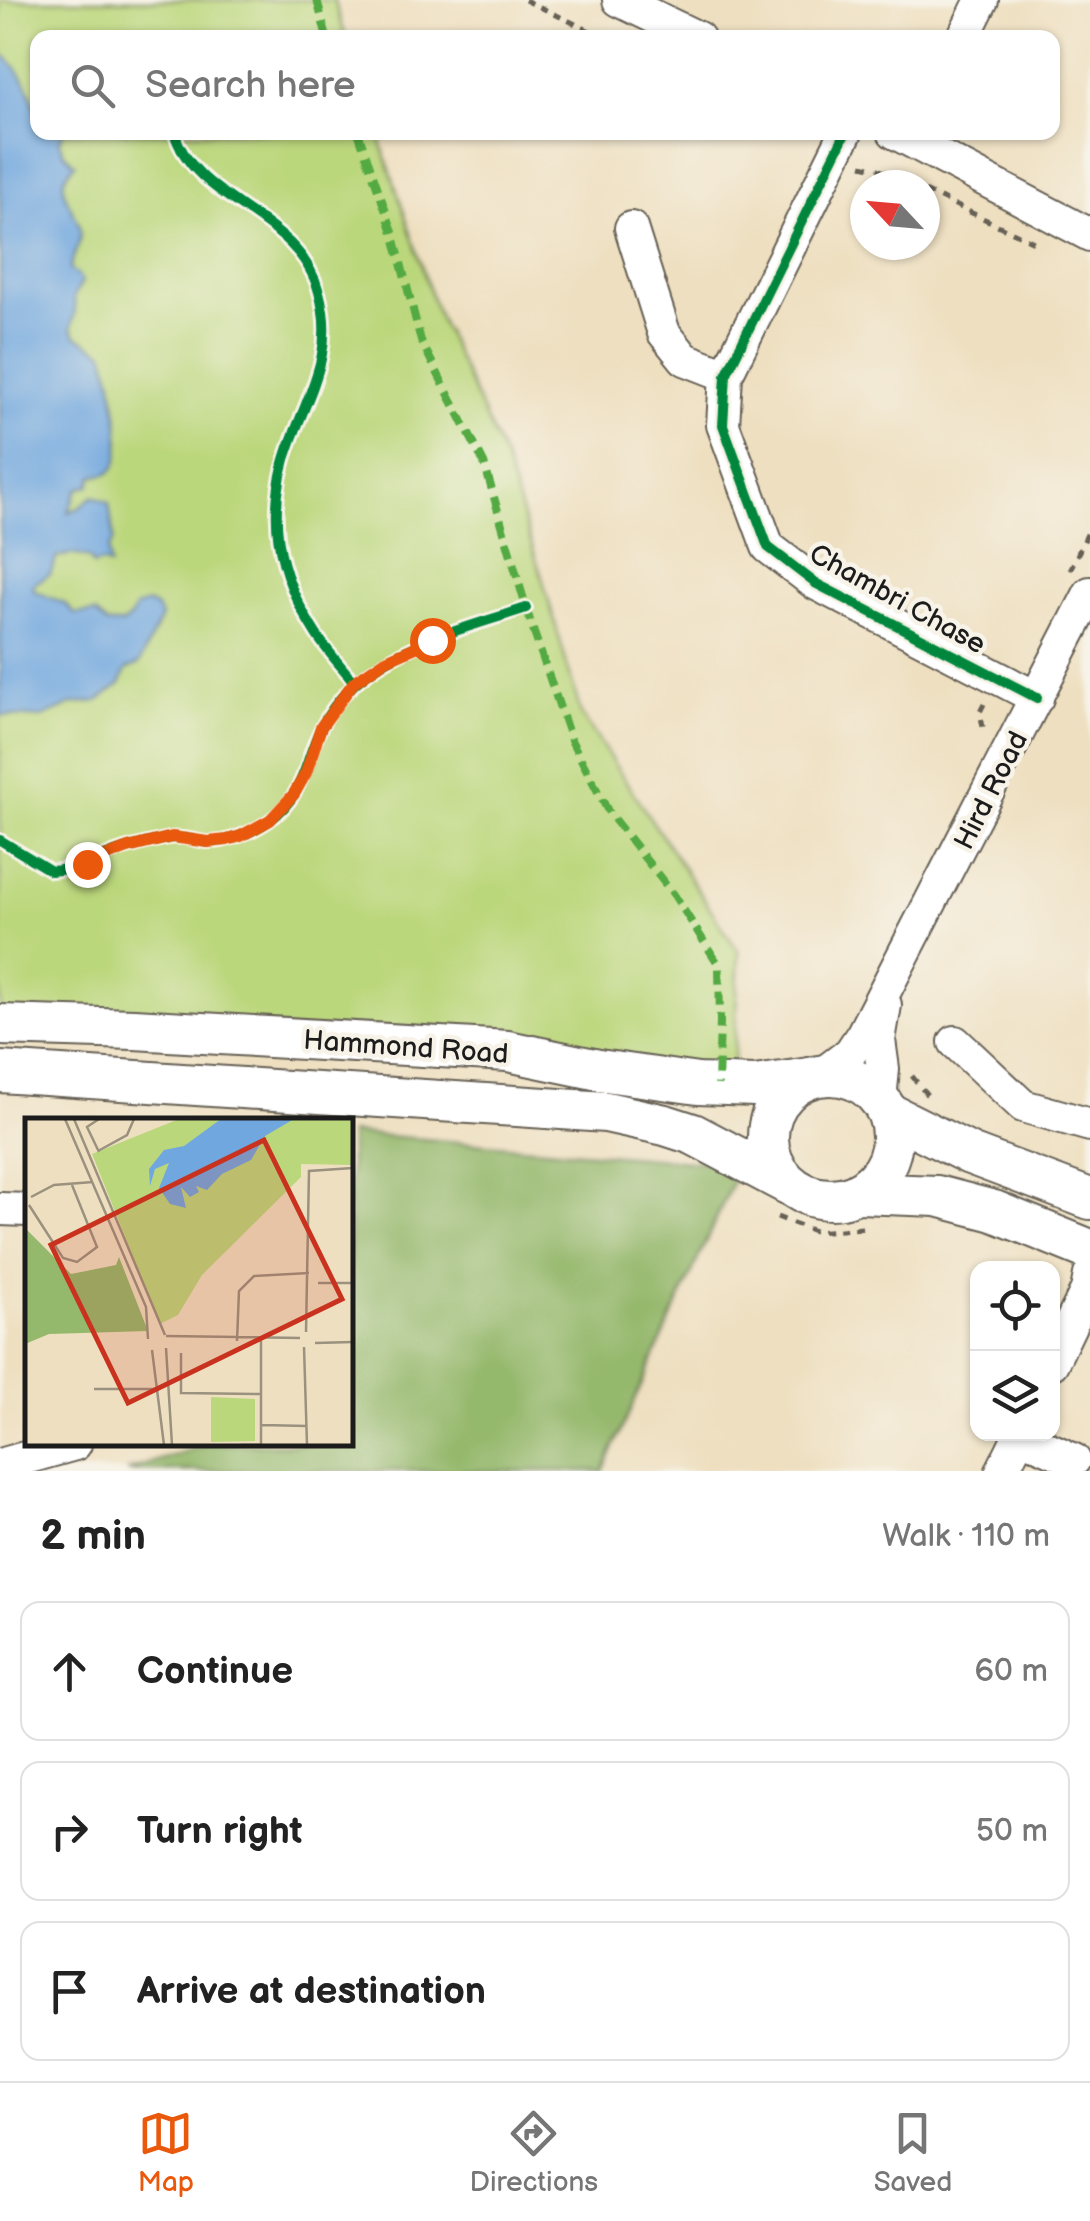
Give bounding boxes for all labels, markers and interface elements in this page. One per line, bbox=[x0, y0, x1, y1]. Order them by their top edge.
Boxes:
search box bbox=[30, 30, 1060, 140]
icon: search bbox=[65, 58, 120, 113]
text: Search here bbox=[145, 63, 356, 108]
north arrow bbox=[850, 170, 940, 260]
street label: Chambri Chase bbox=[803, 537, 991, 661]
route start bbox=[410, 618, 456, 664]
street label: Hird Road bbox=[948, 726, 1035, 855]
route end bbox=[65, 842, 111, 888]
street label: Hammond Road bbox=[302, 1024, 510, 1071]
inset map bbox=[25, 1118, 352, 1446]
map controls bbox=[970, 1261, 1060, 1441]
button: locate bbox=[970, 1261, 1060, 1351]
button: layers bbox=[970, 1351, 1060, 1441]
text: 2 min bbox=[40, 1511, 146, 1562]
text: Walk · 110 m bbox=[882, 1517, 1050, 1556]
icon: ahead bbox=[42, 1644, 97, 1699]
text: Continue bbox=[137, 1649, 293, 1694]
text: 60 m bbox=[975, 1652, 1048, 1691]
icon: right bbox=[42, 1804, 97, 1859]
text: Turn right bbox=[137, 1809, 302, 1854]
text: 50 m bbox=[976, 1812, 1048, 1851]
icon: arrive bbox=[42, 1964, 97, 2019]
text: Arrive at destination bbox=[137, 1969, 486, 2014]
tab: Map bbox=[138, 2106, 194, 2199]
tab: Directions bbox=[469, 2106, 598, 2199]
tab: Saved bbox=[874, 2106, 952, 2199]

